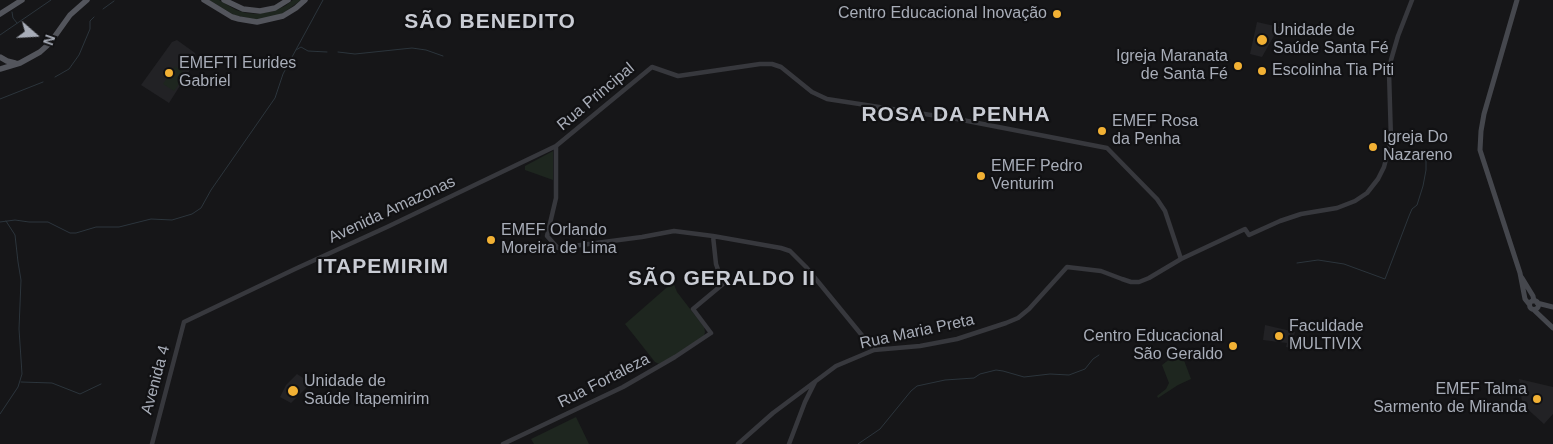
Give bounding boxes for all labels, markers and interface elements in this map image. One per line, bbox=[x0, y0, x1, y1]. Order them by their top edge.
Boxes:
place label: Centro Educacional Inovação bbox=[838, 4, 1047, 24]
marker: Centro Educacional Inovação bbox=[1051, 8, 1063, 20]
district label: SÃO BENEDITO bbox=[403, 9, 577, 35]
north arrow bbox=[10, 10, 60, 60]
place label: Unidade de Saúde Santa Fé bbox=[1273, 21, 1389, 59]
text: N bbox=[40, 32, 58, 47]
marker: Unidade de Saúde Santa Fé bbox=[1255, 33, 1269, 47]
place label: Igreja Maranata de Santa Fé bbox=[1116, 47, 1228, 85]
place label: EMEFTI Eurides Gabriel bbox=[179, 54, 296, 92]
street label: Rua Principal bbox=[553, 59, 639, 135]
marker: Igreja Maranata de Santa Fé bbox=[1232, 60, 1244, 72]
place label: Escolinha Tia Piti bbox=[1272, 61, 1394, 81]
marker: Escolinha Tia Piti bbox=[1256, 65, 1268, 77]
marker: EMEFTI Eurides Gabriel bbox=[163, 67, 175, 79]
district label: ROSA DA PENHA bbox=[860, 102, 1052, 128]
place label: EMEF Rosa da Penha bbox=[1112, 112, 1198, 150]
marker: EMEF Rosa da Penha bbox=[1096, 125, 1108, 137]
place label: Igreja Do Nazareno bbox=[1383, 128, 1452, 166]
marker: Igreja Do Nazareno bbox=[1367, 141, 1379, 153]
place label: EMEF Pedro Venturim bbox=[991, 157, 1083, 195]
marker: EMEF Pedro Venturim bbox=[975, 170, 987, 182]
street label: Avenida Amazonas bbox=[326, 172, 458, 248]
place label: EMEF Orlando Moreira de Lima bbox=[501, 221, 617, 259]
marker: EMEF Orlando Moreira de Lima bbox=[485, 234, 497, 246]
district label: ITAPEMIRIM bbox=[316, 254, 450, 280]
district label: SÃO GERALDO II bbox=[626, 266, 818, 292]
street label: Rua Maria Preta bbox=[858, 310, 976, 354]
place label: Faculdade MULTIVIX bbox=[1289, 317, 1364, 355]
place label: Centro Educacional São Geraldo bbox=[1083, 327, 1223, 365]
marker: Faculdade MULTIVIX bbox=[1273, 330, 1285, 342]
marker: Centro Educacional São Geraldo bbox=[1227, 340, 1239, 352]
street label: Avenida 4 bbox=[138, 343, 174, 417]
street label: Rua Fortaleza bbox=[555, 350, 653, 412]
place label: Unidade de Saúde Itapemirim bbox=[304, 372, 429, 410]
place label: EMEF Talma Sarmento de Miranda bbox=[1373, 380, 1527, 418]
marker: Unidade de Saúde Itapemirim bbox=[286, 384, 300, 398]
marker: EMEF Talma Sarmento de Miranda bbox=[1531, 393, 1543, 405]

